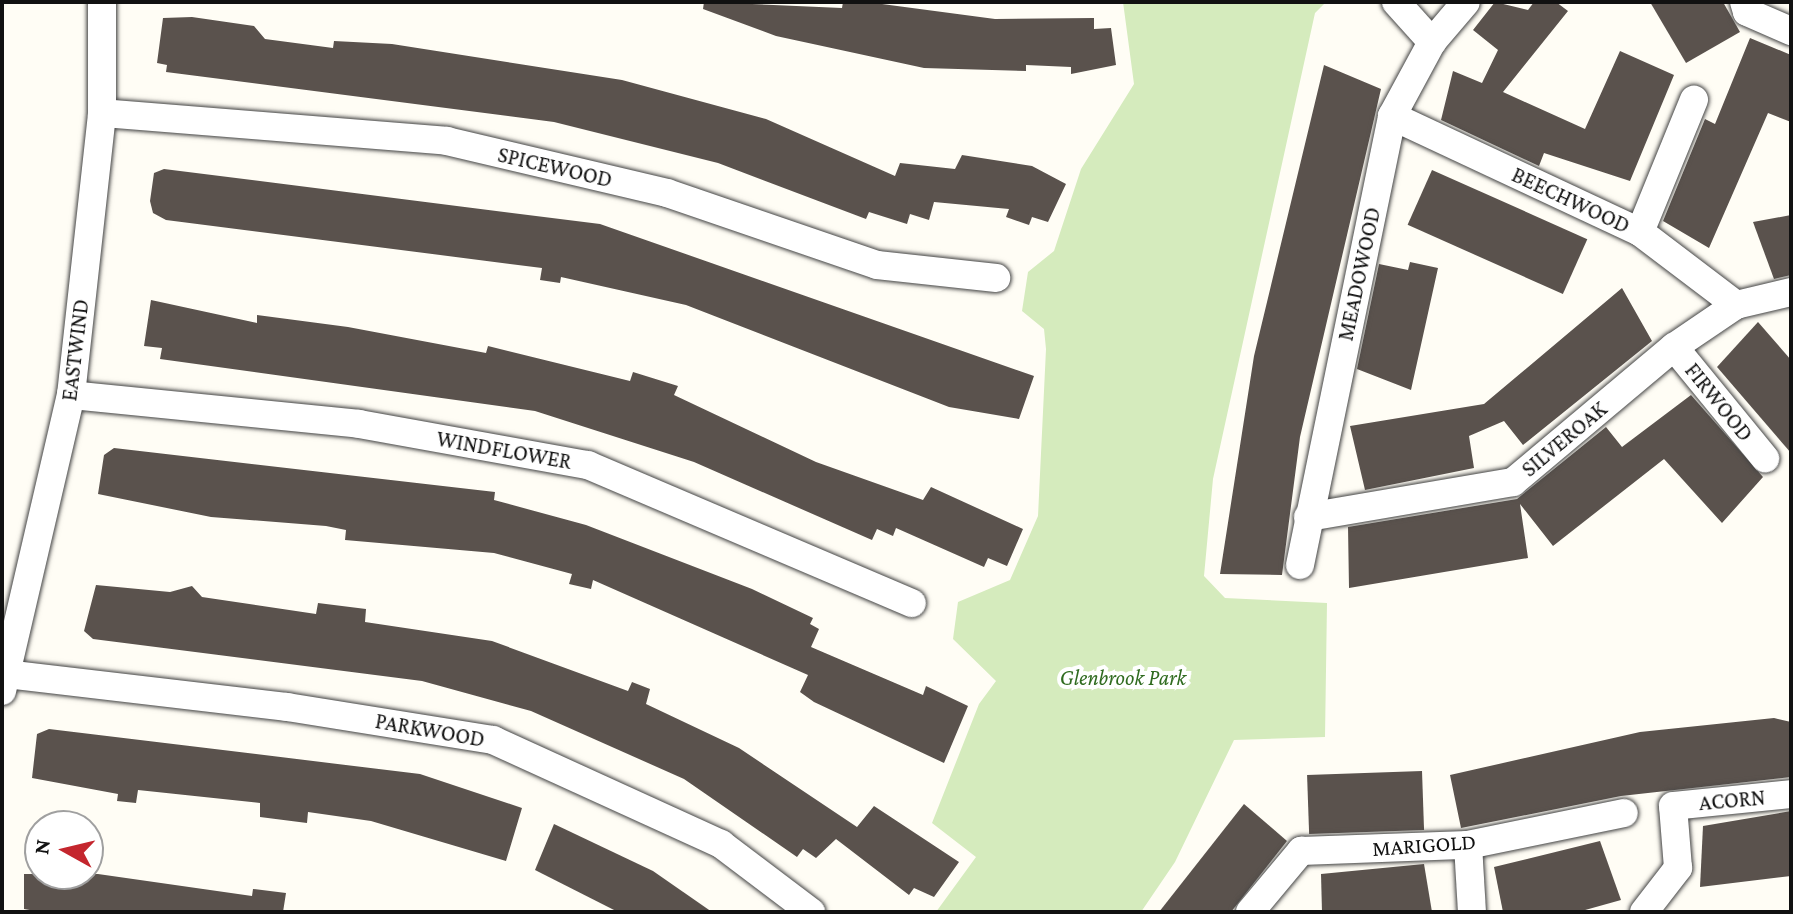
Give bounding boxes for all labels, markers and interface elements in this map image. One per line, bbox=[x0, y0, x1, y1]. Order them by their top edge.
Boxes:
street label: SPICEWOOD bbox=[495, 141, 615, 193]
street label: BEECHWOOD bbox=[1508, 161, 1634, 239]
street label: MEADOWOOD bbox=[1332, 205, 1386, 343]
street label: EASTWIND bbox=[56, 298, 94, 402]
street label: FIRWOOD bbox=[1679, 357, 1759, 447]
street label: SILVEROAK bbox=[1516, 396, 1612, 482]
street label: WINDFLOWER bbox=[434, 425, 574, 475]
park label: Glenbrook Park bbox=[1060, 665, 1186, 691]
street label: PARKWOOD bbox=[373, 707, 487, 753]
street label: ACORN bbox=[1698, 784, 1766, 816]
north arrow bbox=[24, 810, 104, 890]
street label: MARIGOLD bbox=[1371, 828, 1477, 862]
text: N bbox=[28, 838, 55, 856]

